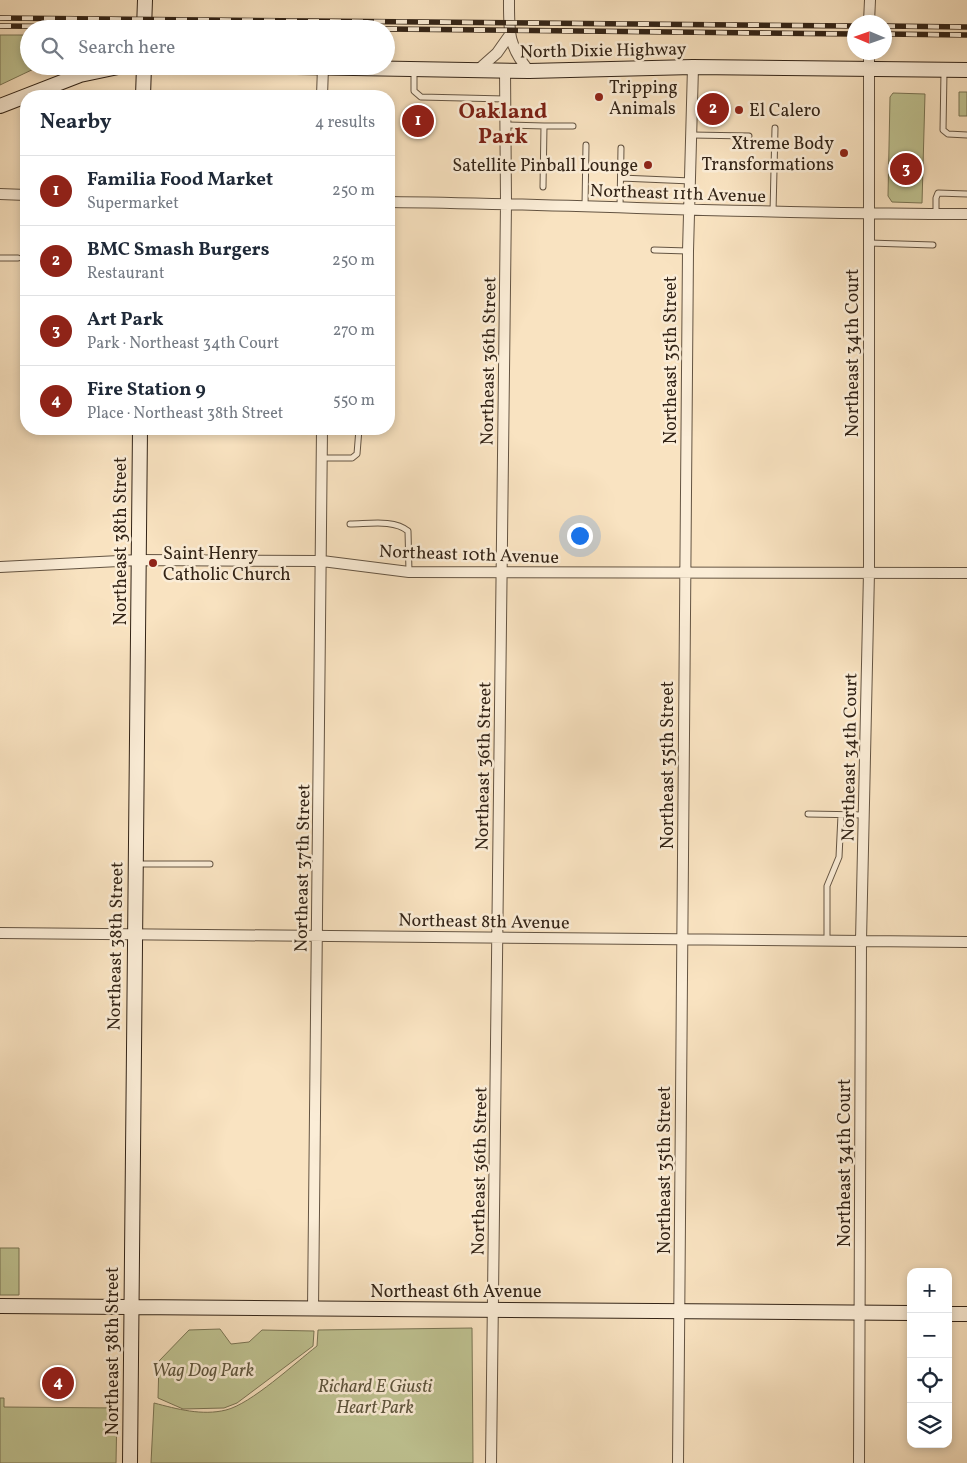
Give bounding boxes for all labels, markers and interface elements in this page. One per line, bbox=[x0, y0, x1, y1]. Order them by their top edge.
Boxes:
north arrow bbox=[847, 15, 892, 60]
search box bbox=[20, 20, 395, 75]
icon: search bbox=[38, 34, 66, 62]
text: Search here bbox=[78, 35, 175, 61]
street label: North Dixie Highway bbox=[519, 38, 687, 65]
place label: Tripping Animals bbox=[609, 76, 678, 122]
pin: 2 bbox=[697, 90, 729, 128]
marker: Tripping Animals bbox=[593, 91, 605, 103]
district label: Oakland Park bbox=[459, 97, 547, 153]
place label: El Calero bbox=[749, 99, 821, 124]
pin: 1 bbox=[402, 102, 434, 140]
marker: El Calero bbox=[733, 104, 745, 116]
text: Nearby bbox=[40, 108, 111, 137]
text: 4 results bbox=[315, 112, 375, 134]
place label: Xtreme Body Transformations bbox=[702, 132, 834, 178]
marker: Xtreme Body Transformations bbox=[838, 147, 850, 159]
pin: 3 bbox=[890, 150, 922, 188]
place label: Satellite Pinball Lounge bbox=[452, 154, 638, 179]
marker: Satellite Pinball Lounge bbox=[642, 159, 654, 171]
text: Familia Food Market bbox=[87, 167, 273, 193]
street label: Northeast 11th Avenue bbox=[589, 179, 766, 210]
text: 1 bbox=[53, 180, 59, 202]
text: 250 m bbox=[332, 180, 375, 202]
text: Supermarket bbox=[87, 193, 179, 215]
text: BMC Smash Burgers bbox=[87, 237, 269, 263]
text: 2 bbox=[52, 250, 60, 272]
text: 250 m bbox=[332, 250, 375, 272]
text: Restaurant bbox=[87, 263, 165, 285]
street label: Northeast 34th Court bbox=[841, 269, 866, 437]
street label: Northeast 36th Street bbox=[476, 276, 503, 446]
street label: Northeast 35th Street bbox=[659, 276, 684, 444]
text: Art Park bbox=[87, 307, 163, 333]
text: 3 bbox=[52, 320, 60, 342]
text: 270 m bbox=[333, 320, 375, 342]
text: Park · Northeast 34th Court bbox=[87, 333, 279, 355]
text: Fire Station 9 bbox=[87, 377, 206, 403]
text: 4 bbox=[51, 390, 61, 412]
text: 550 m bbox=[333, 390, 375, 412]
text: Place · Northeast 38th Street bbox=[87, 403, 283, 425]
street label: Northeast 38th Street bbox=[109, 457, 134, 625]
your location bbox=[567, 523, 593, 549]
street label: Northeast 10th Avenue bbox=[379, 540, 559, 571]
place label: Saint Henry Catholic Church bbox=[163, 542, 291, 588]
marker: Saint Henry Catholic Church bbox=[147, 557, 159, 569]
street label: Northeast 34th Court bbox=[837, 673, 864, 842]
street label: Northeast 36th Street bbox=[471, 681, 498, 851]
street label: Northeast 35th Street bbox=[656, 681, 681, 849]
street label: Northeast 37th Street bbox=[290, 784, 317, 952]
street label: Northeast 38th Street bbox=[103, 861, 130, 1031]
street label: Northeast 8th Avenue bbox=[398, 909, 570, 936]
street label: Northeast 34th Court bbox=[833, 1079, 858, 1247]
street label: Northeast 36th Street bbox=[467, 1086, 494, 1256]
street label: Northeast 35th Street bbox=[653, 1086, 678, 1254]
street label: Northeast 38th Street bbox=[101, 1267, 126, 1435]
map controls bbox=[907, 1268, 952, 1448]
button: + bbox=[907, 1268, 952, 1313]
street label: Northeast 6th Avenue bbox=[370, 1280, 542, 1305]
button: − bbox=[907, 1313, 952, 1358]
button: locate bbox=[907, 1358, 952, 1403]
park label: Wag Dog Park bbox=[152, 1359, 254, 1384]
pin: 4 bbox=[42, 1364, 74, 1402]
park label: Richard E Giusti Heart Park bbox=[318, 1375, 433, 1421]
button: layers bbox=[907, 1403, 952, 1448]

